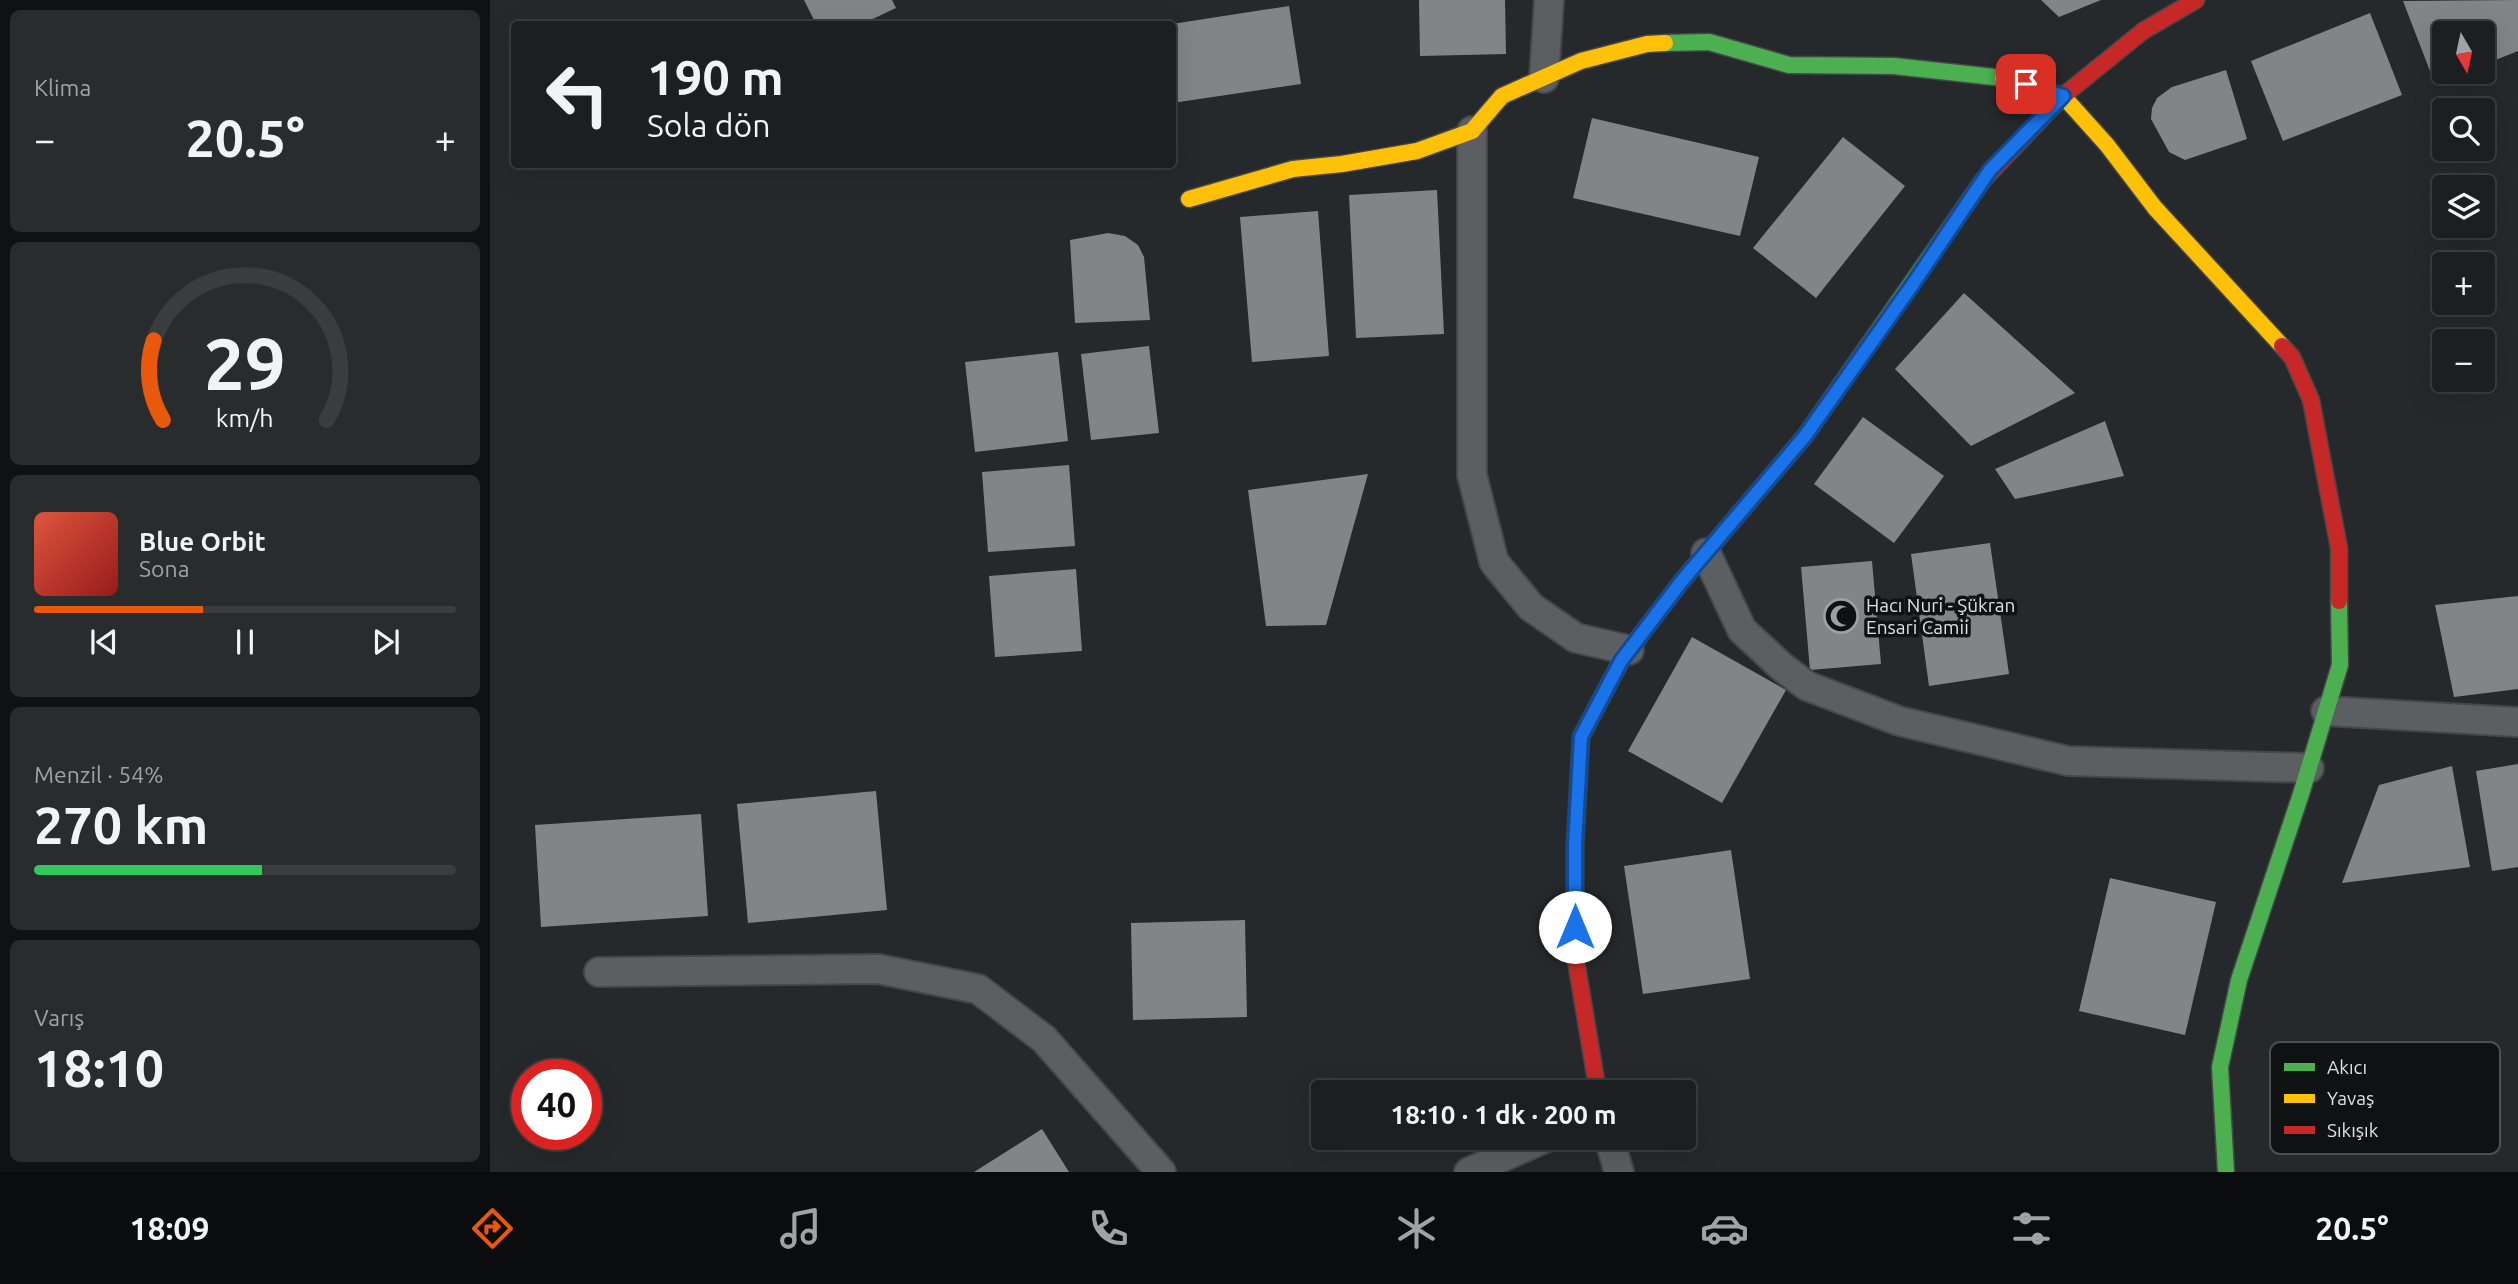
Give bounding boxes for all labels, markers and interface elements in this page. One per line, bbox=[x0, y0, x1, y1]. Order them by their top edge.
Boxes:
north arrow bbox=[2432, 21, 2496, 84]
map controls bbox=[2432, 21, 2495, 392]
icon: left bbox=[532, 49, 623, 140]
text: 190 m bbox=[647, 49, 784, 104]
pin bbox=[1996, 54, 2056, 114]
icon: arrive bbox=[2007, 65, 2045, 103]
text: Klima bbox=[34, 75, 91, 100]
button: search bbox=[2432, 98, 2495, 161]
text: Sola dön bbox=[647, 107, 770, 143]
text: 20.5° bbox=[185, 109, 305, 167]
text: − bbox=[34, 118, 55, 160]
text: + bbox=[435, 118, 456, 160]
button: layers bbox=[2432, 175, 2495, 238]
button: + bbox=[2432, 252, 2495, 315]
text: 29 bbox=[204, 322, 286, 404]
button: − bbox=[2432, 329, 2495, 392]
text: km/h bbox=[216, 403, 274, 431]
text: Blue Orbit bbox=[139, 527, 266, 556]
text: Sona bbox=[139, 556, 189, 581]
place label: Hacı Nuri - Şükran Ensari Camii bbox=[1866, 594, 2015, 638]
mosque icon: Hacı Nuri - Şükran Ensari Camii bbox=[1822, 597, 1860, 635]
icon: previous bbox=[85, 623, 123, 661]
icon: pause bbox=[226, 623, 264, 661]
icon: next bbox=[367, 623, 405, 661]
text: Menzil · 54% bbox=[34, 762, 164, 787]
text: 270 km bbox=[34, 796, 208, 854]
position arrow bbox=[1538, 890, 1612, 964]
text: Varış bbox=[34, 1005, 84, 1030]
text: 18:10 bbox=[34, 1039, 164, 1097]
legend bbox=[2270, 1042, 2500, 1154]
text: Akıcı bbox=[2327, 1056, 2367, 1078]
speed limit sign: 40 bbox=[511, 1059, 602, 1150]
text: Yavaş bbox=[2327, 1087, 2374, 1109]
text: 18:10 · 1 dk · 200 m bbox=[1390, 1100, 1617, 1129]
text: Sıkışık bbox=[2327, 1119, 2379, 1141]
icon: directions bbox=[468, 1204, 517, 1253]
icon: music bbox=[776, 1204, 825, 1253]
icon: phone bbox=[1084, 1204, 1133, 1253]
icon: climate bbox=[1392, 1204, 1441, 1253]
icon: car bbox=[1700, 1204, 1749, 1253]
icon: filters bbox=[2007, 1204, 2056, 1253]
text: 18:09 bbox=[129, 1210, 209, 1246]
text: 20.5° bbox=[2315, 1210, 2388, 1246]

